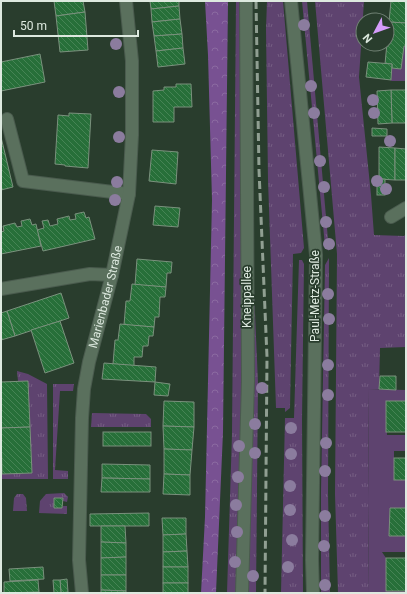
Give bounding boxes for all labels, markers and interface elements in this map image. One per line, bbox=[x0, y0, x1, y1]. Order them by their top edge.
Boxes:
scale bar bbox=[14, 12, 138, 38]
north arrow bbox=[355, 12, 395, 52]
text: 50 m bbox=[20, 19, 47, 33]
text: N bbox=[360, 31, 375, 45]
street label: Marienbader Straße bbox=[86, 244, 125, 350]
street label: Paul-Metz-Straße bbox=[308, 250, 322, 342]
street label: Kneippallee bbox=[240, 266, 254, 328]

